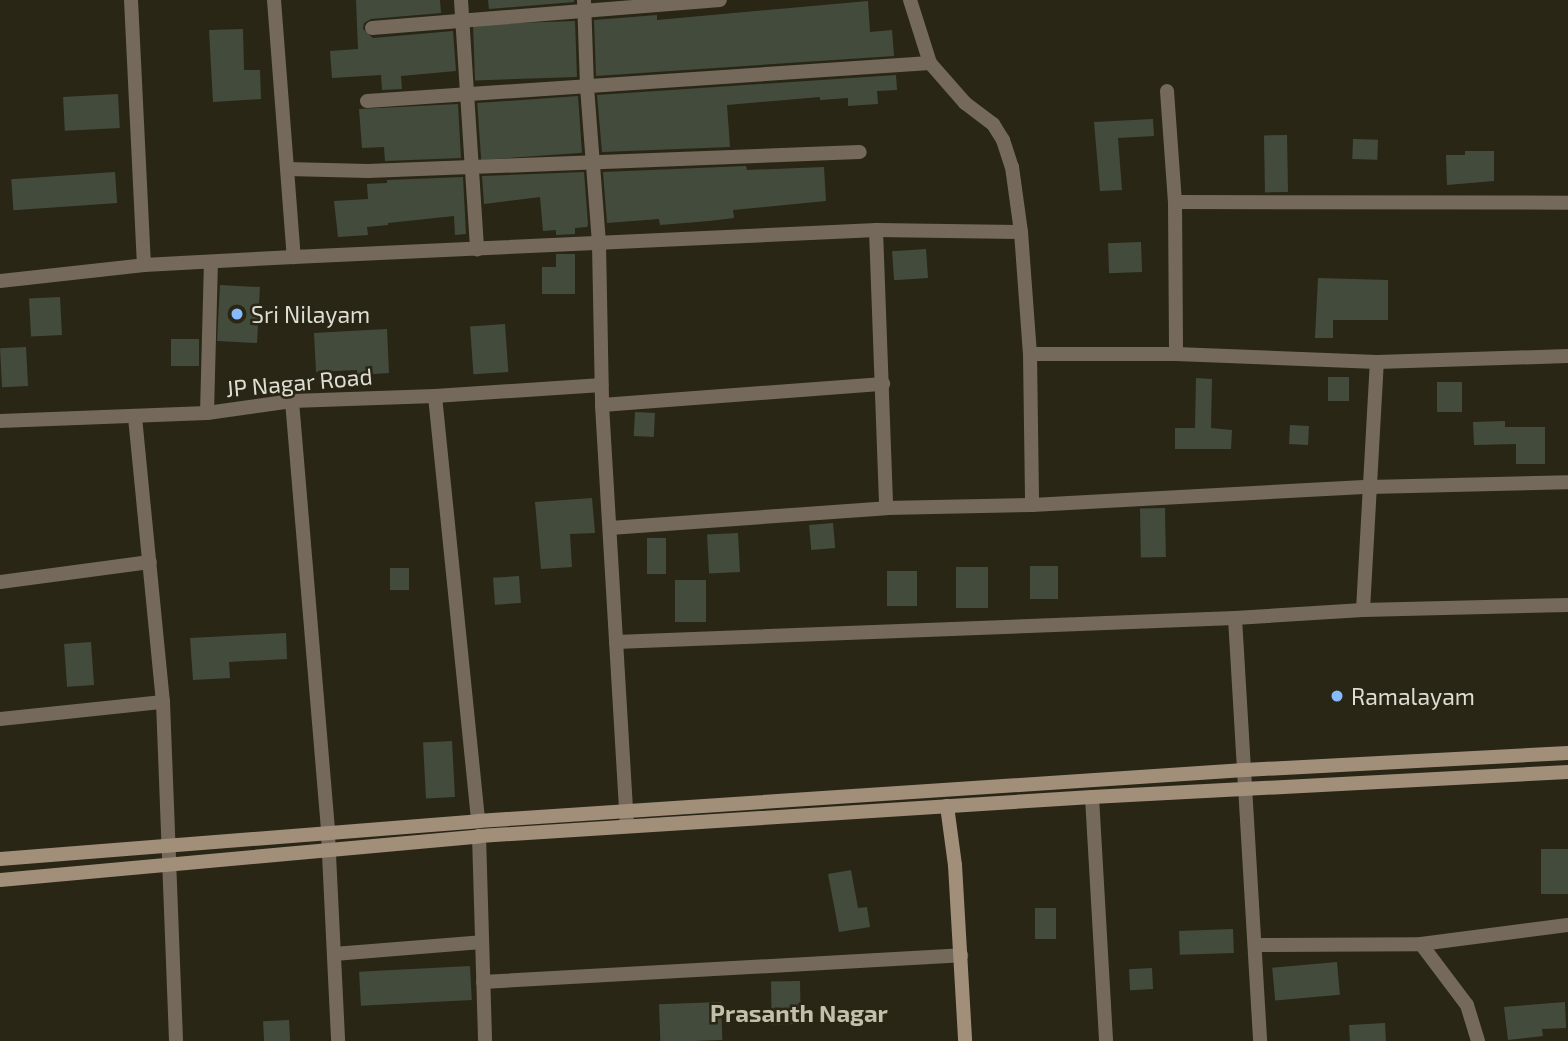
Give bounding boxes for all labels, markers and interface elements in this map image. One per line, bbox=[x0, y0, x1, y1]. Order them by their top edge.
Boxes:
place label: Sri Nilayam bbox=[251, 300, 370, 328]
marker: Sri Nilayam bbox=[229, 306, 245, 322]
street label: JP Nagar Road bbox=[224, 362, 374, 402]
place label: Ramalayam bbox=[1351, 682, 1475, 710]
marker: Ramalayam bbox=[1329, 688, 1345, 704]
district label: Prasanth Nagar bbox=[710, 999, 888, 1027]

